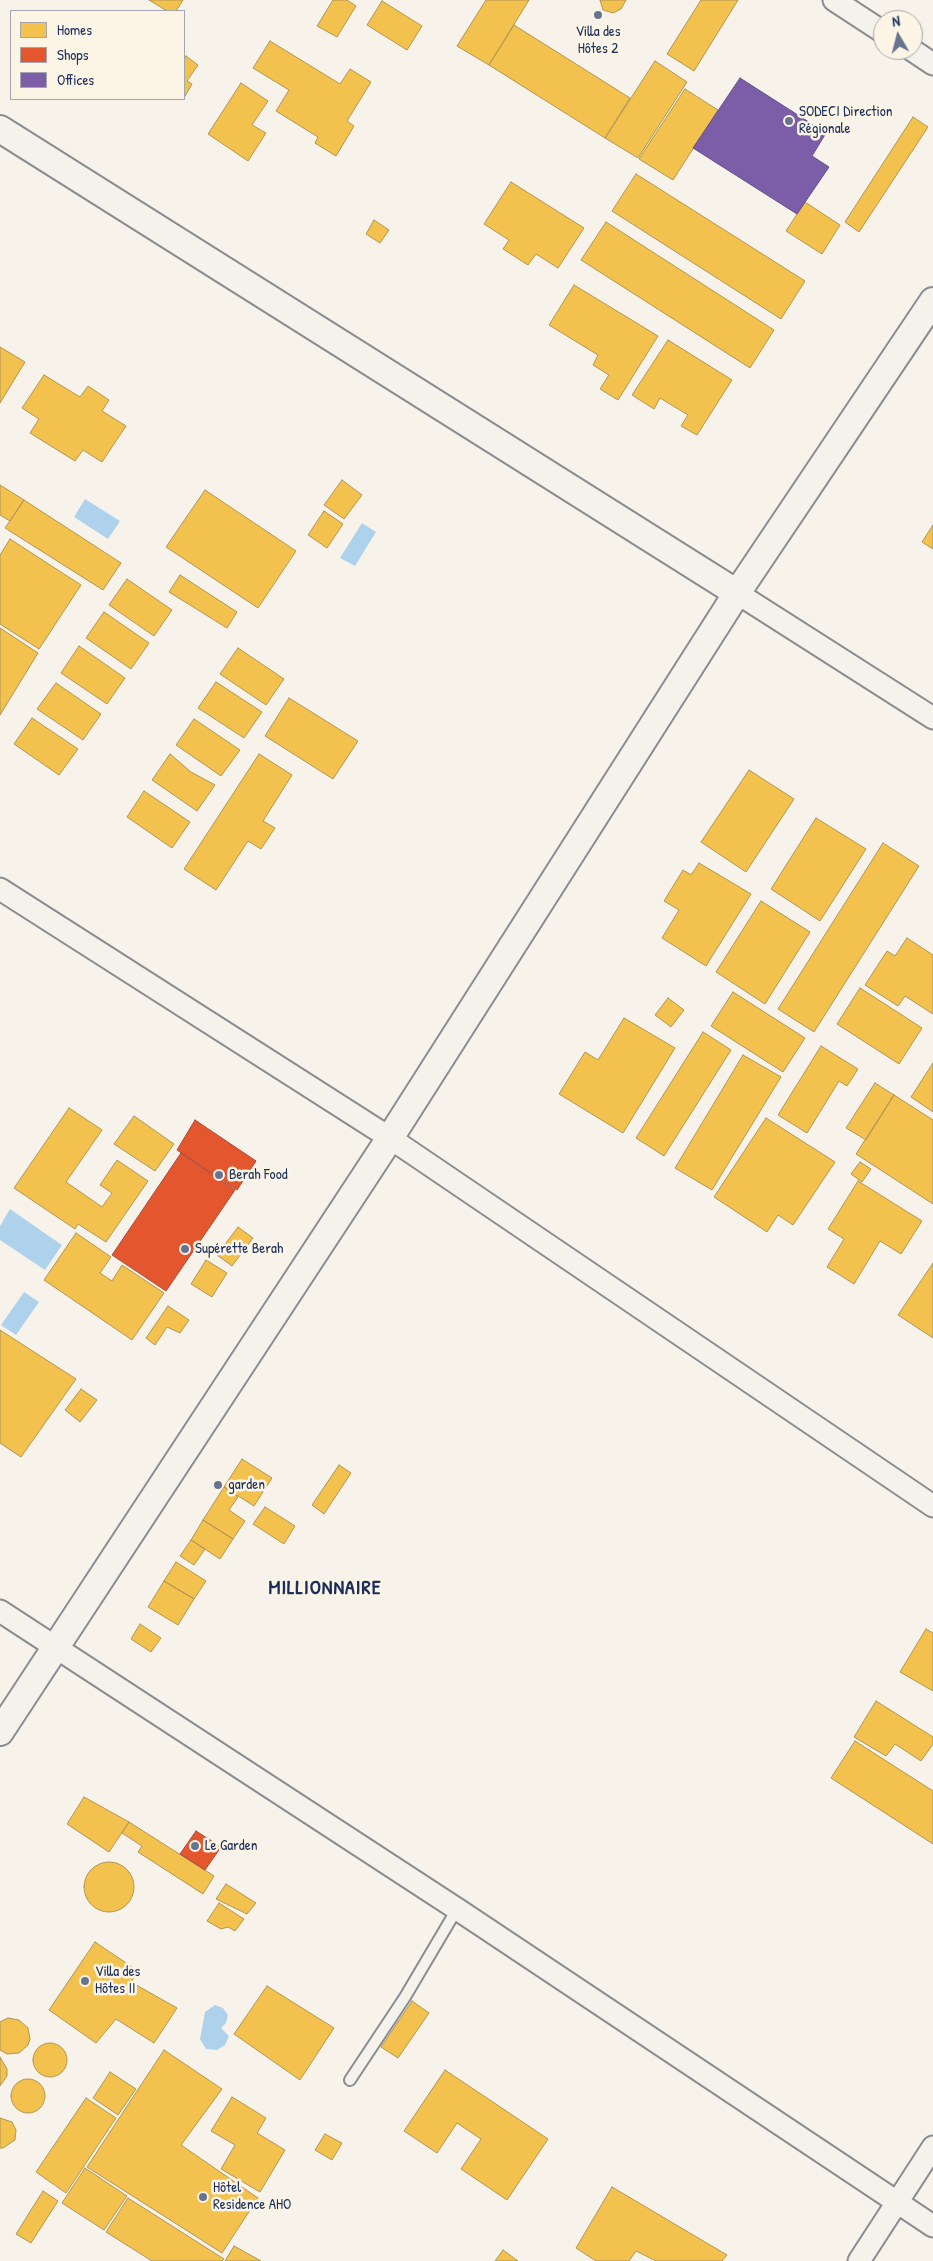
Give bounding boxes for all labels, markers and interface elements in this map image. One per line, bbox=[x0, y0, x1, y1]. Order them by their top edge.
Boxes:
marker: Villa des Hôtes 2 bbox=[592, 9, 604, 21]
legend bbox=[10, 10, 185, 100]
north arrow bbox=[873, 10, 923, 60]
text: N bbox=[891, 11, 901, 31]
text: Homes bbox=[57, 19, 92, 40]
place label: Villa des Hôtes 2 bbox=[575, 23, 621, 58]
text: Shops bbox=[57, 44, 88, 65]
text: Offices bbox=[57, 69, 94, 90]
place label: SODECI Direction Régionale bbox=[799, 103, 893, 138]
marker: SODECI Direction Régionale bbox=[783, 115, 795, 127]
place label: Berah Food bbox=[229, 1166, 288, 1184]
marker: Berah Food bbox=[213, 1169, 225, 1181]
place label: Supérette Berah bbox=[195, 1240, 283, 1258]
marker: Supérette Berah bbox=[179, 1243, 191, 1255]
place label: garden bbox=[228, 1476, 265, 1494]
marker: garden bbox=[212, 1479, 224, 1491]
district label: MILLIONNAIRE bbox=[267, 1577, 383, 1601]
place label: Le Garden bbox=[205, 1837, 257, 1855]
marker: Le Garden bbox=[189, 1840, 201, 1852]
place label: Villa des Hôtes II bbox=[95, 1963, 140, 1998]
marker: Villa des Hôtes II bbox=[79, 1975, 91, 1987]
place label: Hôtel Residence AHO bbox=[213, 2179, 291, 2214]
marker: Hôtel Residence AHO bbox=[197, 2191, 209, 2203]

